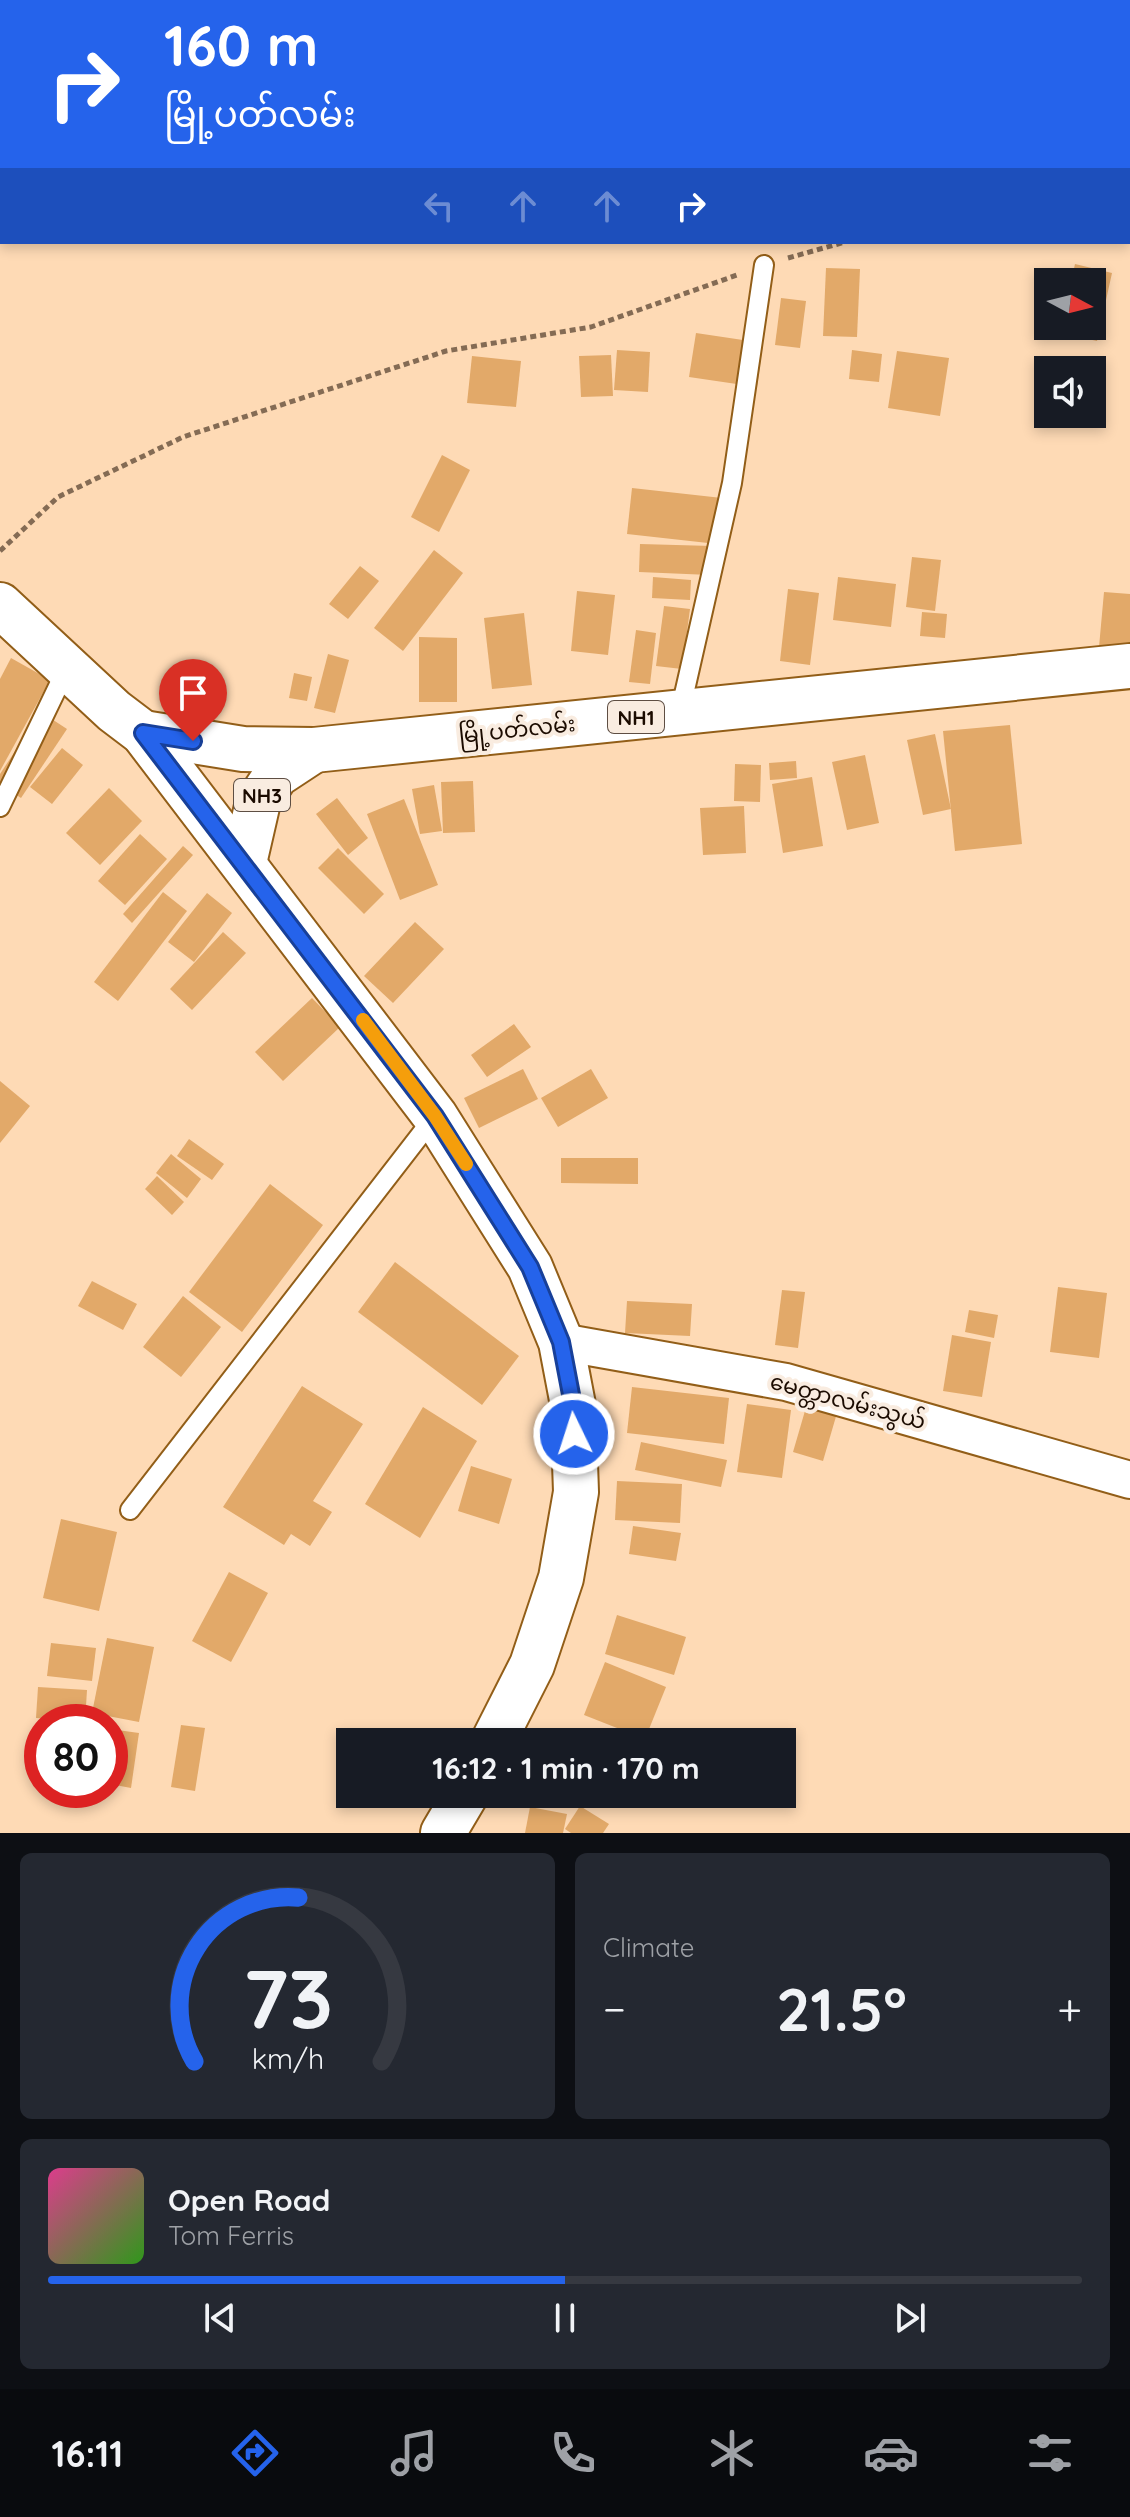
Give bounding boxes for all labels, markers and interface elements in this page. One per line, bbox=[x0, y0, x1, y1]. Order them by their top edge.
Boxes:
text: 160 m bbox=[164, 10, 318, 80]
icon: right bbox=[32, 32, 136, 136]
text: မြို့ပတ်လမ်း bbox=[164, 91, 356, 136]
icon: left bbox=[417, 184, 461, 228]
icon: ahead bbox=[501, 184, 545, 228]
icon: ahead bbox=[585, 184, 629, 228]
icon: right bbox=[669, 184, 713, 228]
north arrow bbox=[1034, 268, 1106, 340]
map controls bbox=[1034, 268, 1106, 428]
button: sound bbox=[1034, 356, 1106, 428]
pin bbox=[159, 659, 227, 741]
icon: arrive bbox=[171, 671, 215, 715]
road number: NH1 bbox=[608, 701, 664, 733]
street label: မြို့ပတ်လမ်း bbox=[457, 708, 577, 753]
road number: NH3 bbox=[234, 779, 290, 811]
street label: မေတ္တာလမ်းသွယ် bbox=[766, 1366, 929, 1439]
position arrow bbox=[532, 1392, 616, 1476]
speed limit sign: 80 bbox=[24, 1704, 128, 1808]
text: 16:12 · 1 min · 170 m bbox=[432, 1749, 700, 1787]
text: Climate bbox=[603, 1931, 694, 1964]
text: 73 bbox=[242, 1945, 333, 2049]
text: 21.5° bbox=[776, 1971, 907, 2046]
text: − bbox=[603, 1981, 626, 2036]
text: + bbox=[1057, 1981, 1082, 2036]
text: km/h bbox=[251, 2040, 324, 2076]
text: Open Road bbox=[168, 2181, 330, 2219]
text: Tom Ferris bbox=[168, 2219, 294, 2252]
icon: previous bbox=[198, 2296, 242, 2340]
icon: pause bbox=[543, 2296, 587, 2340]
icon: next bbox=[888, 2296, 932, 2340]
icon: directions bbox=[227, 2425, 283, 2481]
icon: music bbox=[386, 2425, 442, 2481]
icon: phone bbox=[545, 2425, 601, 2481]
icon: climate bbox=[704, 2425, 760, 2481]
icon: car bbox=[863, 2425, 919, 2481]
icon: filters bbox=[1022, 2425, 1078, 2481]
text: 16:11 bbox=[52, 2431, 123, 2476]

